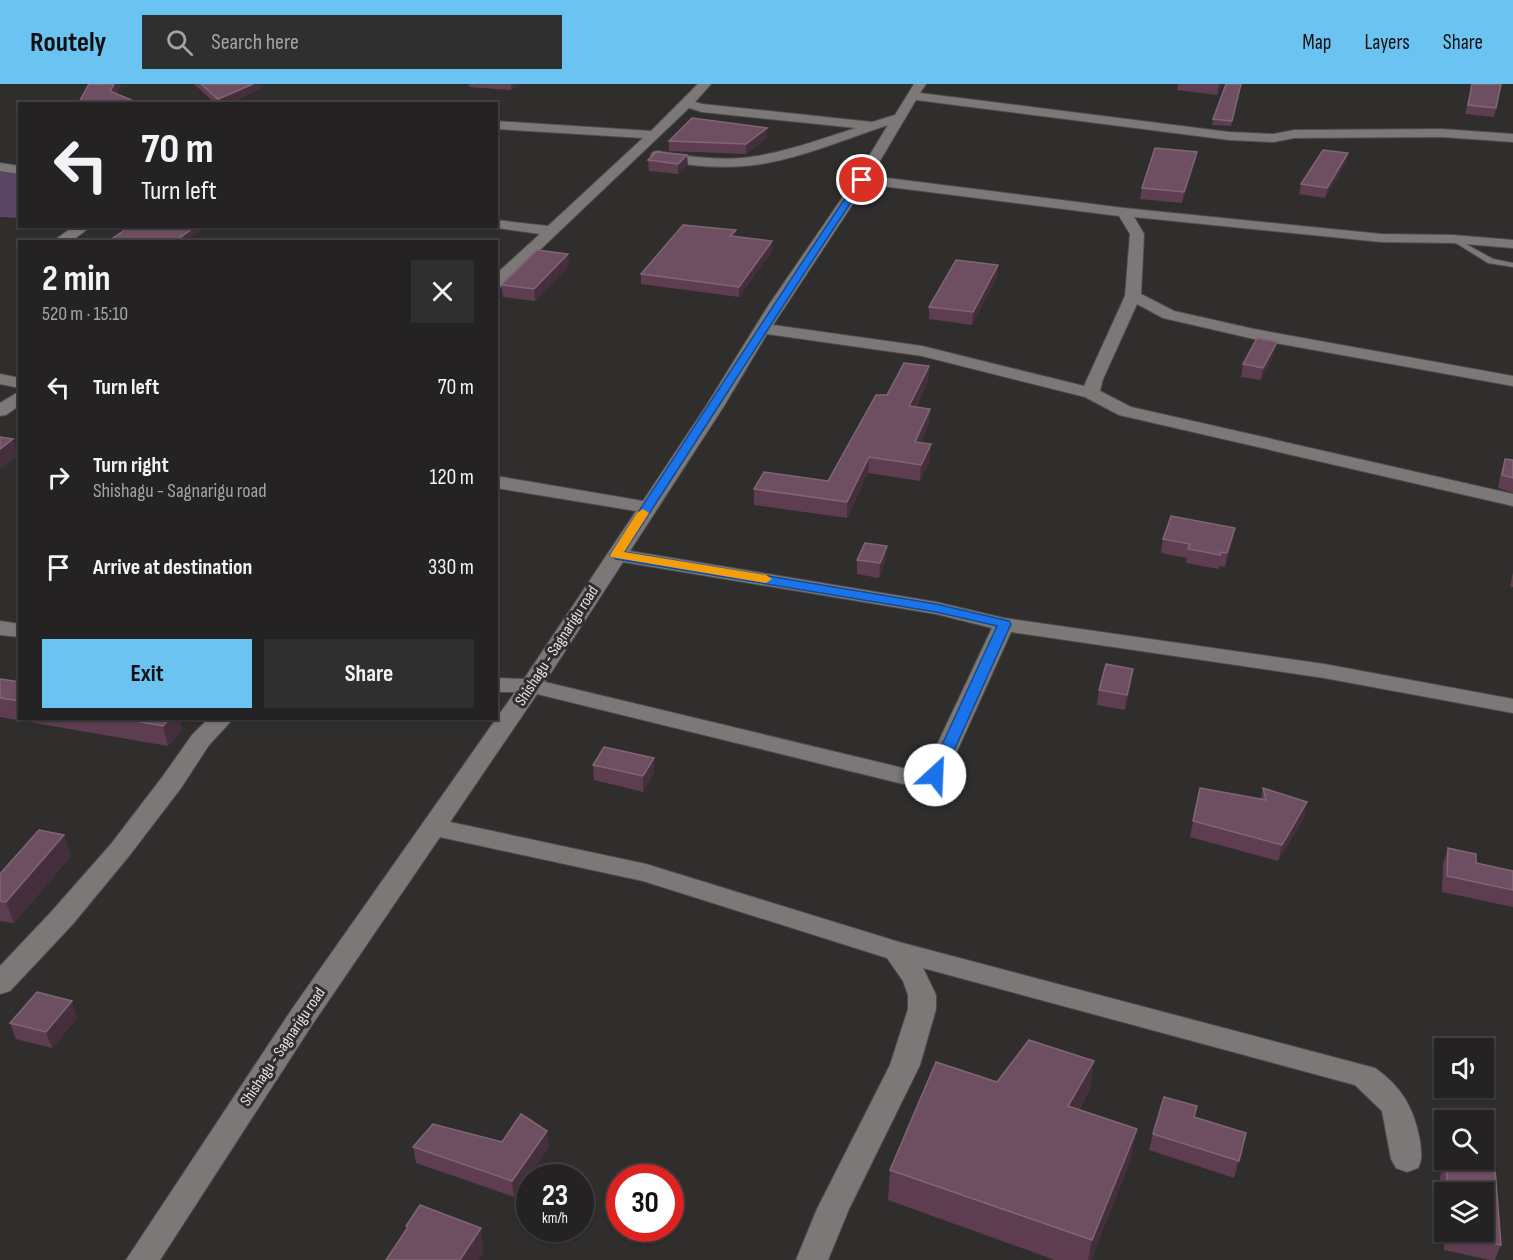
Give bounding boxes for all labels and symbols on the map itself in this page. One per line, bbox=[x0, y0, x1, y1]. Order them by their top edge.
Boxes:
pin bbox=[836, 154, 887, 205]
street label: Shishagu - Sagnarigu road bbox=[511, 583, 603, 709]
position arrow bbox=[903, 743, 967, 807]
street label: Shishagu - Sagnarigu road bbox=[236, 984, 330, 1110]
speed limit sign: 30 bbox=[606, 1164, 684, 1242]

